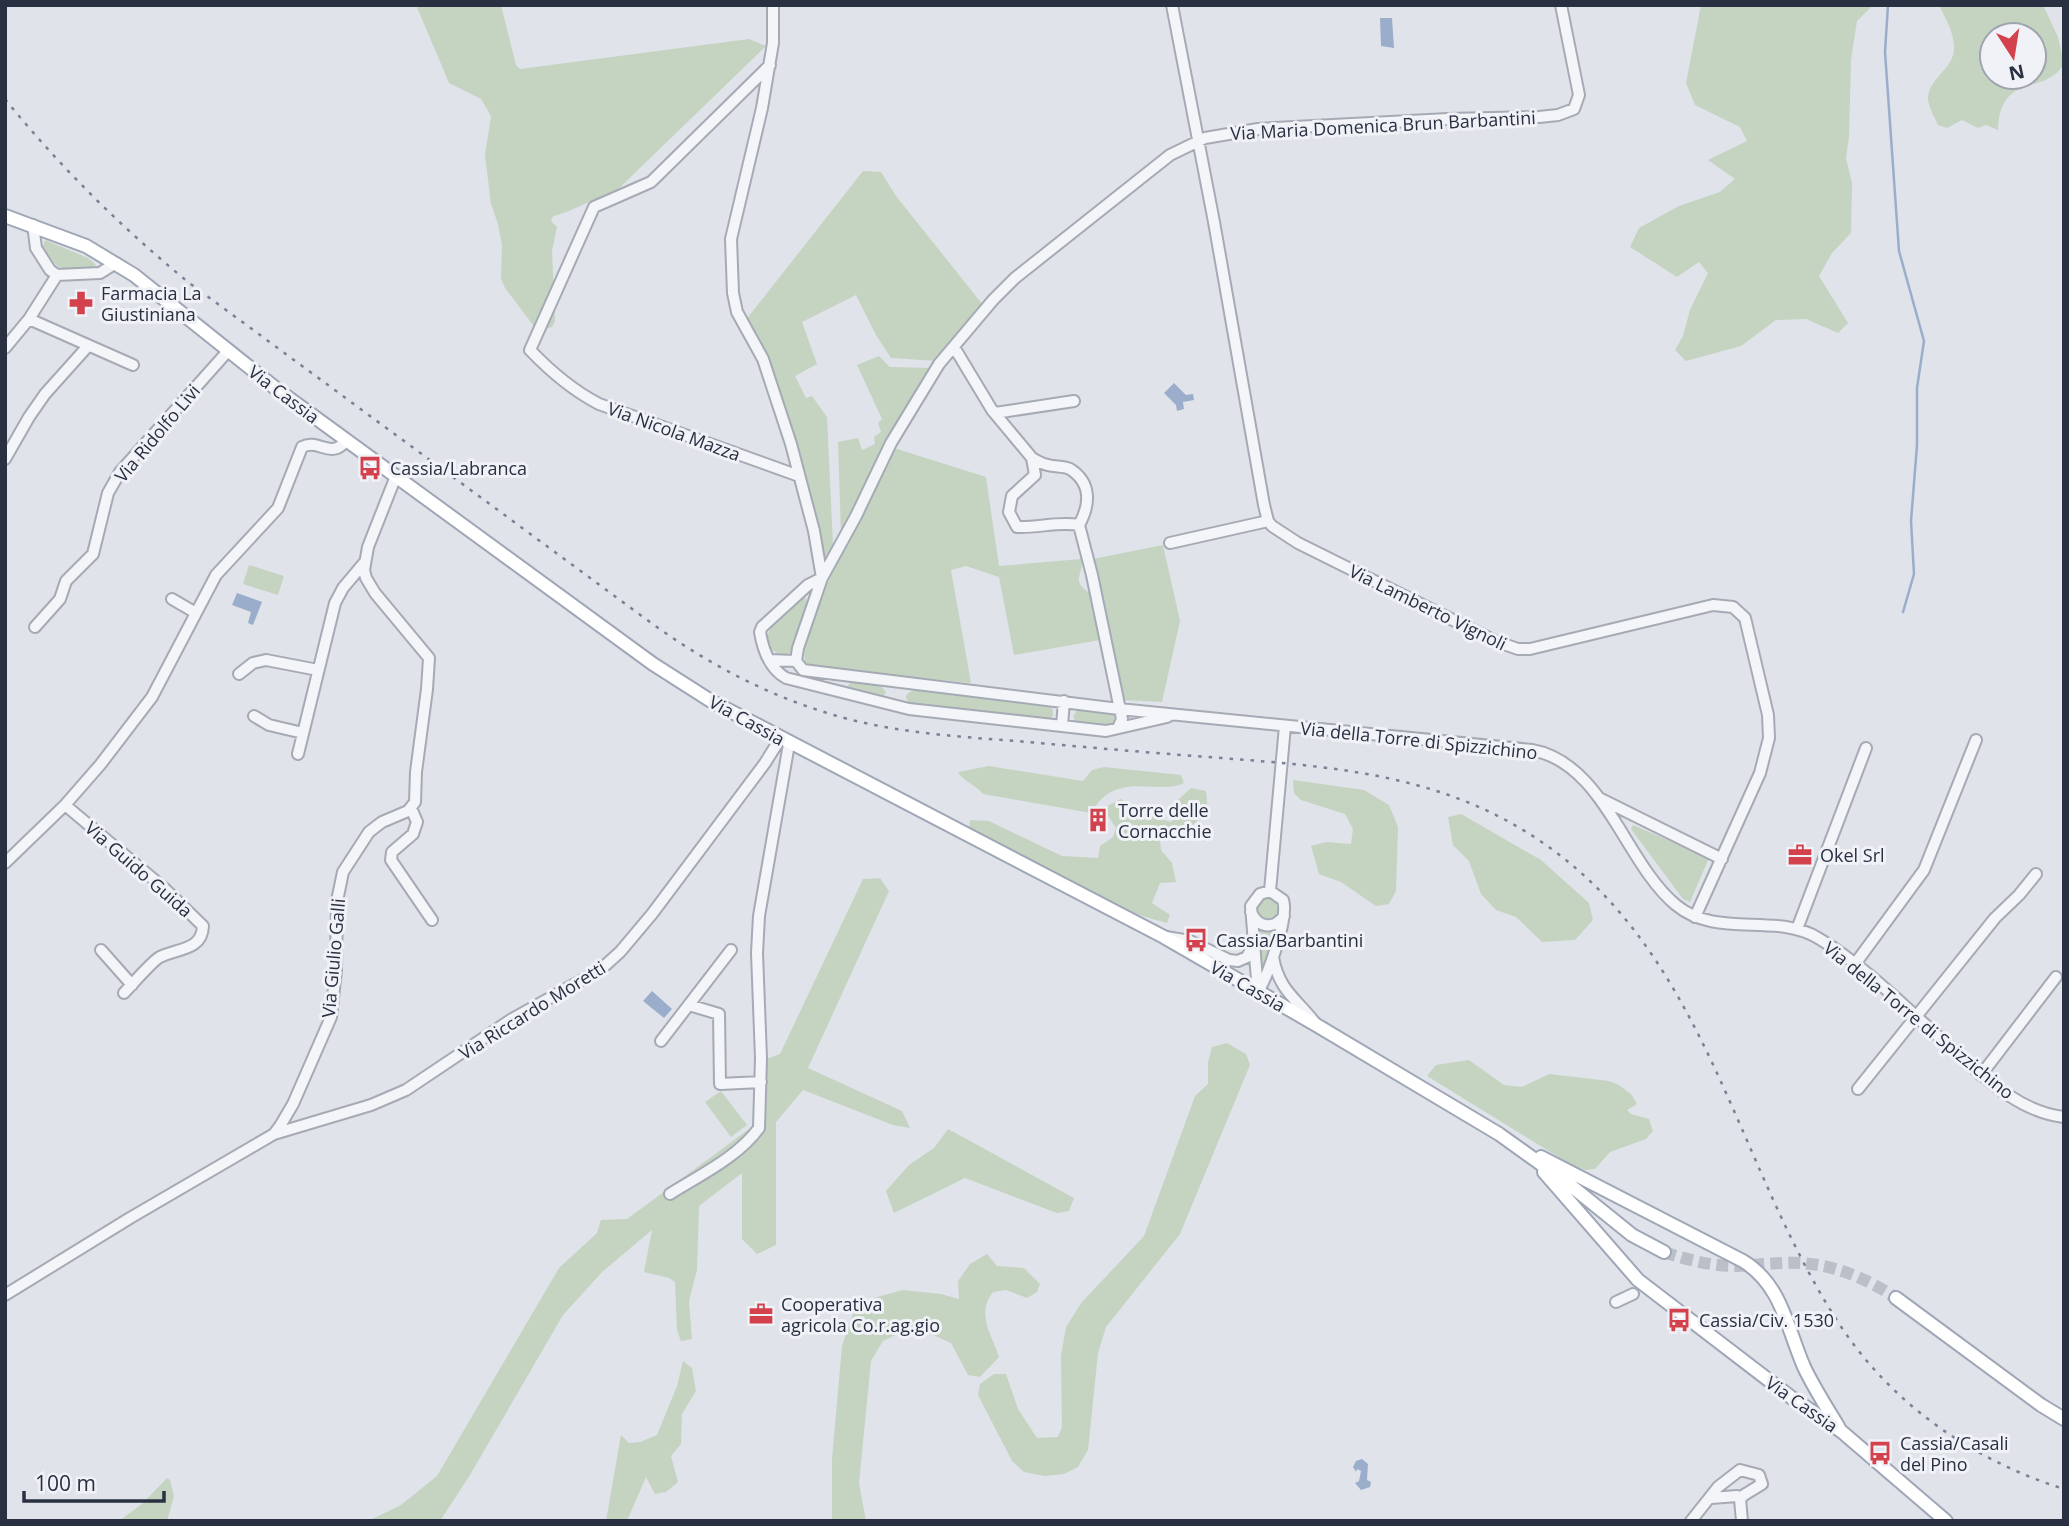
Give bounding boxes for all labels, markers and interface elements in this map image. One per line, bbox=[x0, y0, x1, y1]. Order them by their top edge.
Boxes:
north arrow bbox=[1978, 21, 2048, 91]
text: N bbox=[2006, 58, 2027, 87]
street label: Via Maria Domenica Brun Barbantini bbox=[1230, 105, 1536, 145]
place label: Farmacia La Giustiniana bbox=[101, 281, 202, 326]
pharmacy icon: Farmacia La Giustiniana bbox=[67, 289, 95, 317]
street label: Via Cassia bbox=[244, 359, 324, 429]
street label: Via Ridolfo Livi bbox=[109, 379, 205, 487]
street label: Via Nicola Mazza bbox=[604, 396, 744, 466]
bus stop icon: Cassia/Labranca bbox=[356, 454, 384, 482]
place label: Cassia/Labranca bbox=[390, 456, 527, 480]
street label: Via Lamberto Vignoli bbox=[1345, 558, 1511, 656]
street label: Via Cassia bbox=[705, 689, 789, 751]
street label: Via della Torre di Spizzichino bbox=[1299, 716, 1539, 764]
place label: Torre delle Cornacchie bbox=[1118, 798, 1212, 843]
building icon: Torre delle Cornacchie bbox=[1084, 806, 1112, 834]
street label: Via Guido Guida bbox=[80, 816, 198, 922]
office icon: Okel Srl bbox=[1786, 841, 1814, 869]
place label: Okel Srl bbox=[1820, 843, 1885, 867]
street label: Via Giulio Galli bbox=[316, 897, 350, 1019]
bus stop icon: Cassia/Barbantini bbox=[1182, 926, 1210, 954]
place label: Cassia/Barbantini bbox=[1216, 928, 1363, 952]
street label: Via della Torre di Spizzichino bbox=[1819, 936, 2019, 1104]
street label: Via Riccardo Moretti bbox=[454, 955, 610, 1065]
street label: Via Cassia bbox=[1206, 955, 1290, 1017]
place label: Cooperativa agricola Co.r.ag.gio bbox=[781, 1292, 940, 1337]
office icon: Cooperativa agricola Co.r.ag.gio bbox=[747, 1300, 775, 1328]
bus stop icon: Cassia/Civ. 1530 bbox=[1665, 1306, 1693, 1334]
place label: Cassia/Civ. 1530 bbox=[1699, 1308, 1834, 1332]
street label: Via Cassia bbox=[1761, 1370, 1843, 1438]
place label: Cassia/Casali del Pino bbox=[1900, 1431, 2009, 1476]
bus stop icon: Cassia/Casali del Pino bbox=[1866, 1439, 1894, 1467]
scale bar bbox=[24, 1460, 164, 1504]
text: 100 m bbox=[35, 1469, 96, 1497]

